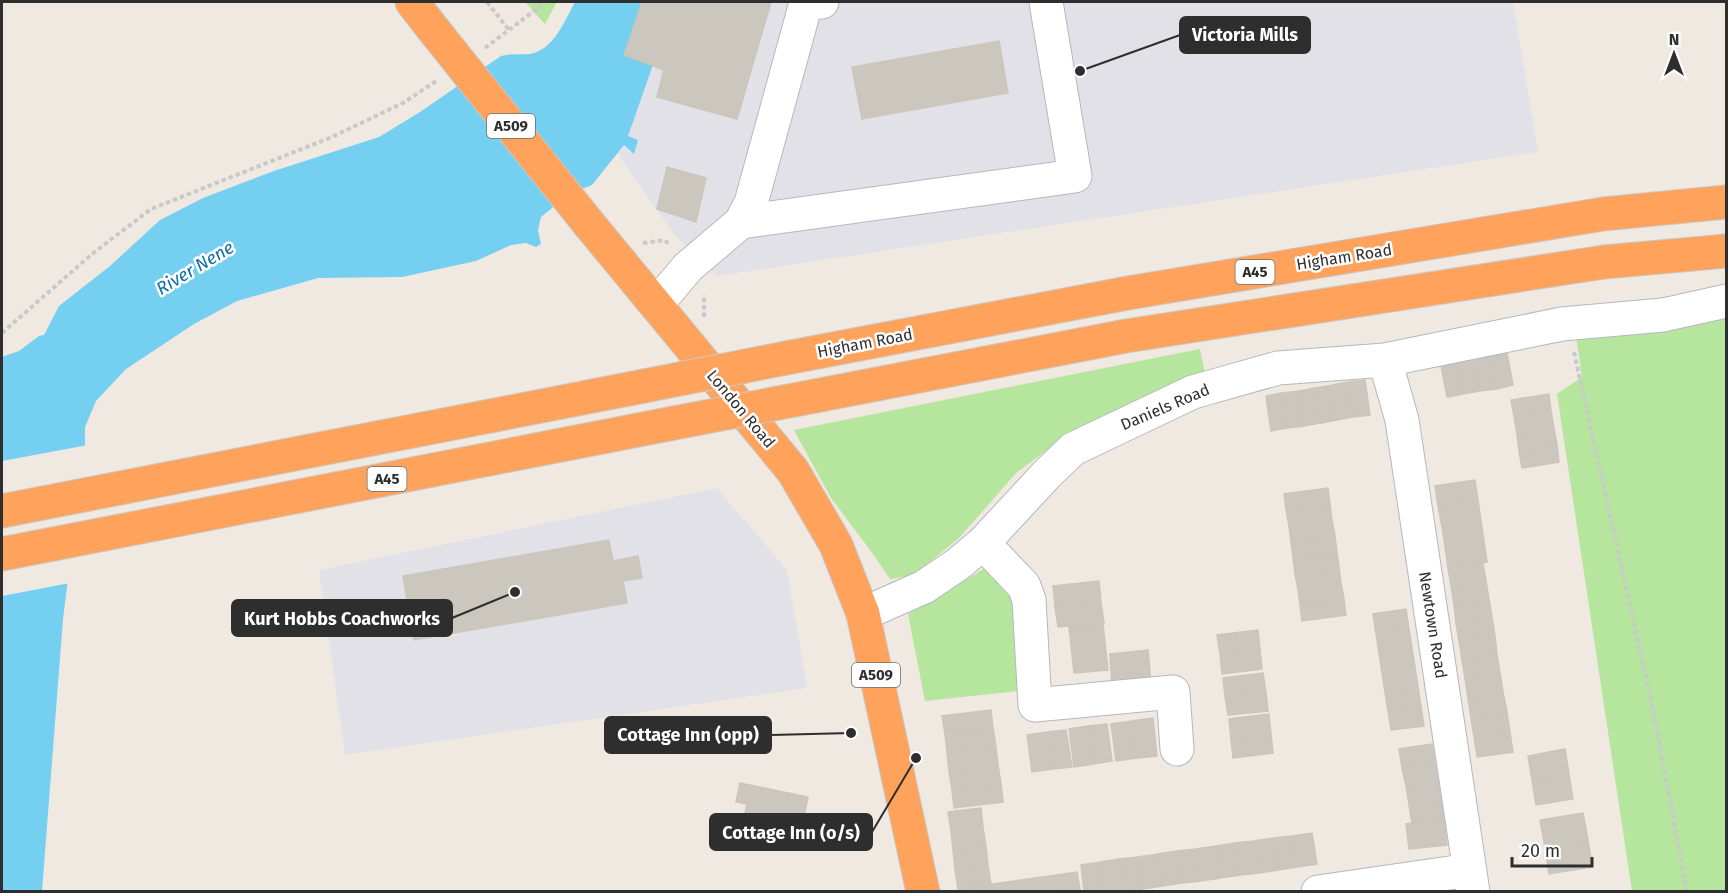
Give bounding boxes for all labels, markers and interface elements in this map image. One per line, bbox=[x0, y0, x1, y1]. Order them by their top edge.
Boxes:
callout: Victoria Mills bbox=[1180, 17, 1310, 53]
text: Victoria Mills bbox=[1191, 24, 1298, 46]
north arrow bbox=[1644, 24, 1704, 84]
text: N bbox=[1669, 30, 1679, 49]
road number: A509 bbox=[487, 114, 535, 138]
water label: River Nene bbox=[152, 236, 238, 300]
street label: Higham Road bbox=[1295, 240, 1393, 274]
road number: A45 bbox=[1236, 260, 1274, 284]
street label: Higham Road bbox=[816, 324, 914, 362]
street label: London Road bbox=[703, 366, 779, 452]
street label: Daniels Road bbox=[1118, 380, 1212, 434]
road number: A45 bbox=[368, 467, 406, 491]
street label: Newtown Road bbox=[1415, 570, 1451, 680]
callout: Kurt Hobbs Coachworks bbox=[232, 600, 452, 636]
text: Kurt Hobbs Coachworks bbox=[244, 608, 440, 630]
road number: A509 bbox=[852, 663, 900, 687]
callout: Cottage Inn (opp) bbox=[605, 717, 771, 753]
text: Cottage Inn (opp) bbox=[617, 724, 759, 746]
callout: Cottage Inn (o/s) bbox=[710, 814, 872, 850]
text: Cottage Inn (o/s) bbox=[722, 822, 860, 844]
scale bar bbox=[1512, 830, 1592, 868]
text: 20 m bbox=[1521, 840, 1560, 862]

